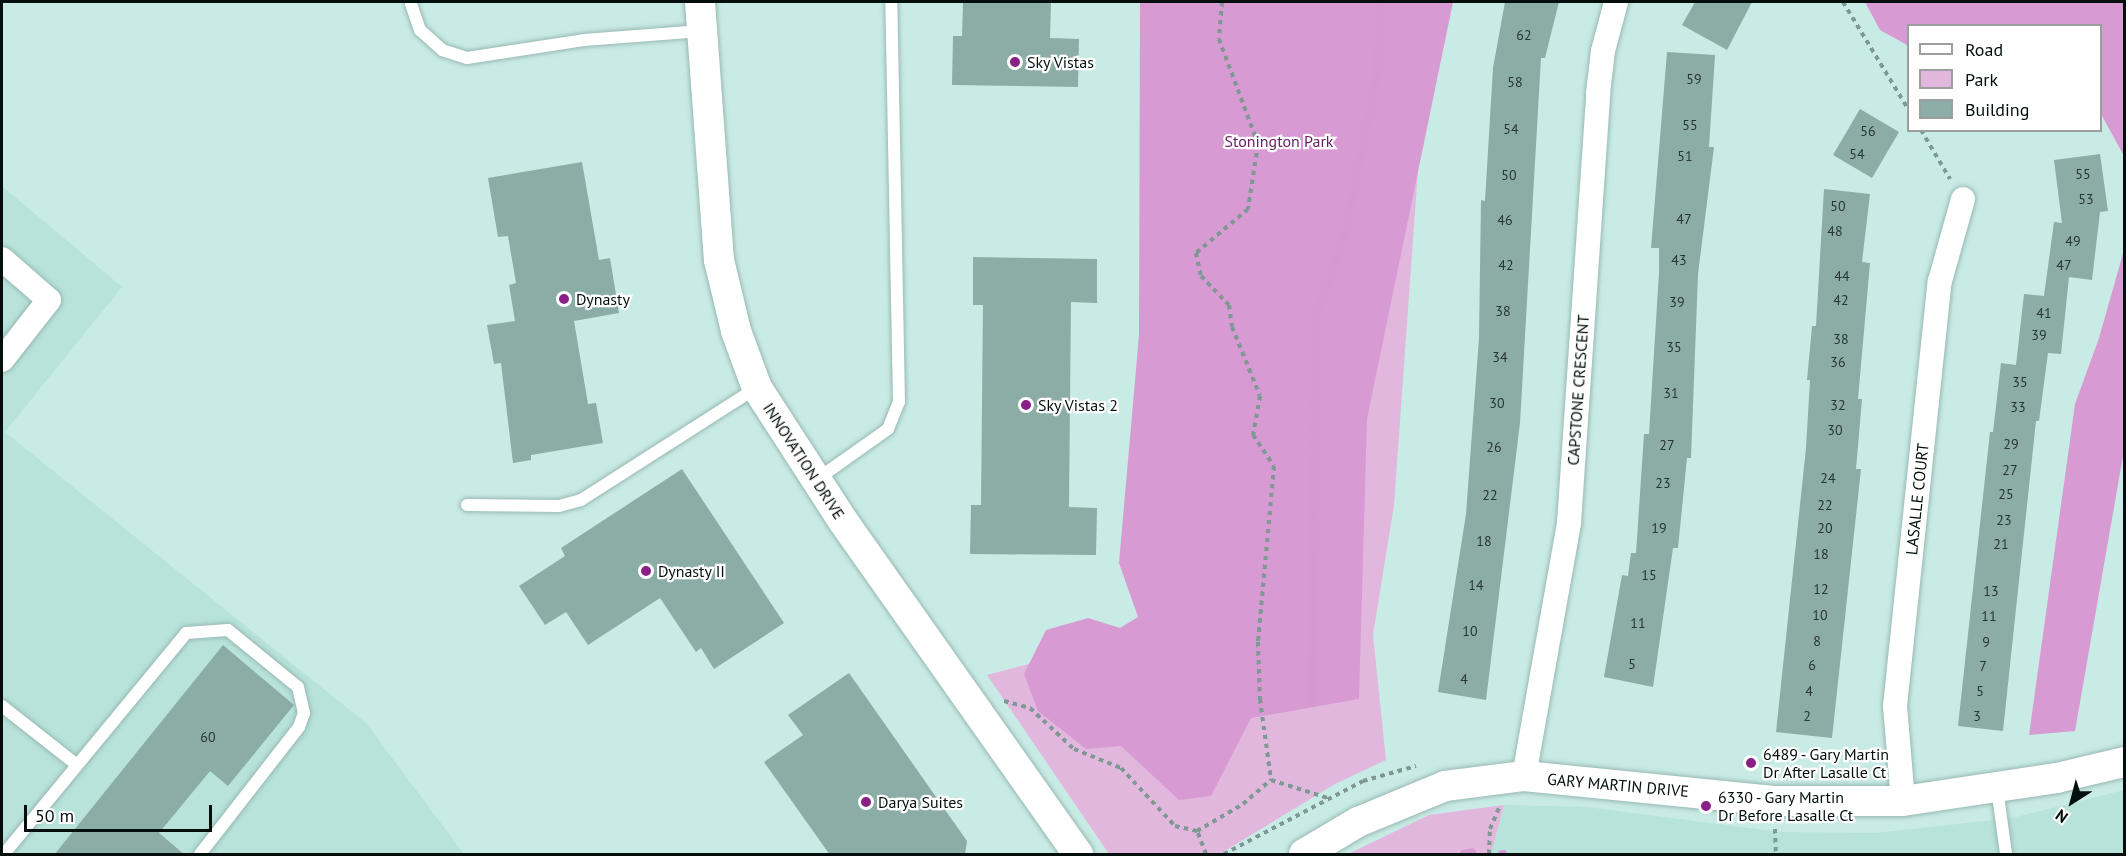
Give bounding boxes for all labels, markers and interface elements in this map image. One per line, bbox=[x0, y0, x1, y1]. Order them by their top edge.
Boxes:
legend bbox=[1907, 24, 2102, 132]
house number: 62 bbox=[1516, 27, 1532, 43]
text: Road bbox=[1965, 38, 2003, 61]
place label: Sky Vistas bbox=[1027, 52, 1095, 72]
marker: Sky Vistas bbox=[1008, 55, 1022, 69]
text: Park bbox=[1965, 68, 1998, 91]
house number: 59 bbox=[1686, 71, 1702, 87]
house number: 58 bbox=[1507, 74, 1523, 90]
text: Building bbox=[1965, 98, 2029, 121]
house number: 55 bbox=[1682, 117, 1698, 133]
house number: 54 bbox=[1503, 121, 1519, 137]
house number: 56 bbox=[1860, 123, 1876, 139]
park label: Stonington Park bbox=[1225, 131, 1333, 151]
house number: 54 bbox=[1849, 146, 1865, 162]
house number: 51 bbox=[1677, 148, 1693, 164]
house number: 55 bbox=[2075, 166, 2091, 182]
house number: 50 bbox=[1501, 167, 1517, 183]
house number: 53 bbox=[2078, 191, 2094, 207]
house number: 50 bbox=[1830, 198, 1846, 214]
house number: 47 bbox=[1676, 211, 1692, 227]
house number: 46 bbox=[1497, 212, 1513, 228]
house number: 48 bbox=[1827, 223, 1843, 239]
house number: 49 bbox=[2065, 233, 2081, 249]
house number: 43 bbox=[1671, 252, 1687, 268]
house number: 42 bbox=[1498, 257, 1514, 273]
house number: 47 bbox=[2056, 257, 2072, 273]
house number: 44 bbox=[1834, 268, 1850, 284]
place label: Dynasty bbox=[576, 289, 630, 309]
marker: Dynasty bbox=[557, 292, 571, 306]
house number: 42 bbox=[1833, 292, 1849, 308]
house number: 39 bbox=[1669, 294, 1685, 310]
house number: 38 bbox=[1495, 303, 1511, 319]
house number: 41 bbox=[2036, 305, 2052, 321]
street label: CAPSTONE CRESCENT bbox=[1563, 314, 1593, 466]
house number: 39 bbox=[2031, 327, 2047, 343]
house number: 38 bbox=[1833, 331, 1849, 347]
house number: 35 bbox=[1666, 339, 1682, 355]
house number: 34 bbox=[1492, 349, 1508, 365]
house number: 36 bbox=[1830, 354, 1846, 370]
house number: 35 bbox=[2012, 374, 2028, 390]
house number: 31 bbox=[1663, 385, 1679, 401]
place label: Sky Vistas 2 bbox=[1038, 395, 1119, 415]
house number: 30 bbox=[1489, 395, 1505, 411]
house number: 32 bbox=[1830, 397, 1846, 413]
marker: Sky Vistas 2 bbox=[1019, 398, 1033, 412]
street label: INNOVATION DRIVE bbox=[759, 399, 849, 523]
house number: 33 bbox=[2010, 399, 2026, 415]
house number: 30 bbox=[1827, 422, 1843, 438]
house number: 29 bbox=[2003, 436, 2019, 452]
house number: 27 bbox=[1659, 437, 1675, 453]
house number: 26 bbox=[1486, 439, 1502, 455]
street label: LASALLE COURT bbox=[1902, 442, 1932, 556]
house number: 27 bbox=[2002, 462, 2018, 478]
house number: 24 bbox=[1820, 470, 1836, 486]
house number: 23 bbox=[1655, 475, 1671, 491]
house number: 25 bbox=[1998, 486, 2014, 502]
house number: 22 bbox=[1482, 487, 1498, 503]
house number: 22 bbox=[1817, 497, 1833, 513]
house number: 23 bbox=[1996, 512, 2012, 528]
house number: 19 bbox=[1651, 520, 1667, 536]
house number: 20 bbox=[1817, 520, 1833, 536]
house number: 18 bbox=[1476, 533, 1492, 549]
house number: 21 bbox=[1993, 536, 2009, 552]
house number: 18 bbox=[1813, 546, 1829, 562]
place label: Dynasty II bbox=[658, 561, 726, 581]
marker: Dynasty II bbox=[639, 564, 653, 578]
house number: 15 bbox=[1641, 567, 1657, 583]
house number: 14 bbox=[1468, 577, 1484, 593]
house number: 12 bbox=[1813, 581, 1829, 597]
house number: 13 bbox=[1983, 583, 1999, 599]
house number: 10 bbox=[1812, 607, 1828, 623]
house number: 11 bbox=[1981, 608, 1997, 624]
house number: 11 bbox=[1630, 615, 1646, 631]
house number: 10 bbox=[1462, 623, 1478, 639]
house number: 8 bbox=[1813, 633, 1821, 649]
house number: 9 bbox=[1982, 634, 1990, 650]
house number: 5 bbox=[1628, 656, 1636, 672]
house number: 6 bbox=[1808, 657, 1816, 673]
house number: 7 bbox=[1979, 658, 1987, 674]
house number: 4 bbox=[1460, 671, 1468, 687]
house number: 4 bbox=[1805, 683, 1813, 699]
house number: 5 bbox=[1976, 683, 1984, 699]
house number: 2 bbox=[1803, 708, 1811, 724]
house number: 3 bbox=[1973, 708, 1981, 724]
house number: 60 bbox=[200, 729, 216, 745]
place label: 6489 - Gary Martin Dr After Lasalle Ct bbox=[1763, 744, 1892, 782]
marker: 6489 - Gary Martin Dr After Lasalle Ct bbox=[1744, 756, 1758, 770]
street label: GARY MARTIN DRIVE bbox=[1546, 769, 1690, 801]
north arrow bbox=[2042, 772, 2102, 832]
place label: 6330 - Gary Martin Dr Before Lasalle Ct bbox=[1718, 787, 1853, 825]
place label: Darya Suites bbox=[878, 792, 963, 812]
scale bar bbox=[27, 793, 214, 831]
marker: Darya Suites bbox=[859, 795, 873, 809]
marker: 6330 - Gary Martin Dr Before Lasalle Ct bbox=[1699, 799, 1713, 813]
text: 50 m bbox=[35, 804, 74, 827]
text: N bbox=[2051, 805, 2072, 828]

